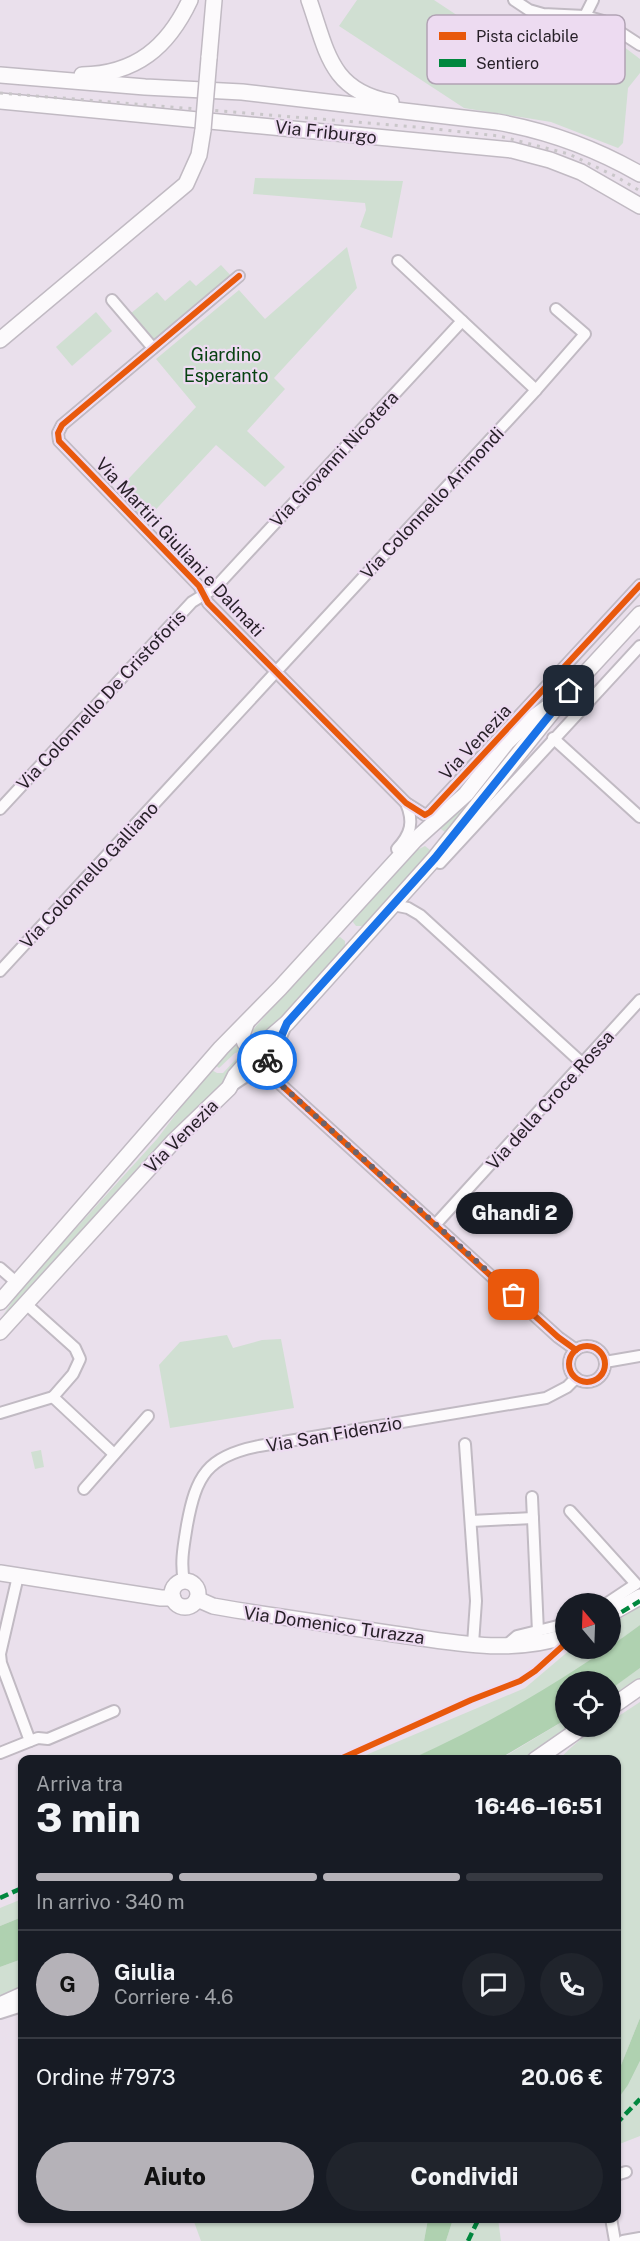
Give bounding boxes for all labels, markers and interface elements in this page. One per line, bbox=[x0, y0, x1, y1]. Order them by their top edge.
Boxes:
legend bbox=[427, 15, 625, 84]
text: Pista ciclabile bbox=[476, 27, 579, 46]
text: Sentiero bbox=[476, 54, 539, 73]
street label: Via Friburgo bbox=[274, 116, 378, 148]
park label: Giardino Esperanto bbox=[184, 344, 268, 386]
street label: Via Giovanni Nicotera bbox=[266, 387, 402, 531]
street label: Via Colonnello Arimondi bbox=[356, 423, 508, 583]
street label: Via Martiri Giuliani e Dalmati bbox=[92, 453, 268, 641]
street label: Via Colonnello De Cristoforis bbox=[12, 606, 190, 794]
pin bbox=[543, 665, 594, 716]
icon: home bbox=[552, 674, 585, 707]
street label: Via Venezia bbox=[435, 700, 515, 784]
street label: Via Colonnello Galliano bbox=[16, 797, 162, 953]
street label: Via della Croce Rossa bbox=[482, 1026, 618, 1174]
courier bbox=[237, 1030, 297, 1090]
icon: bike bbox=[251, 1044, 284, 1077]
street label: Via Venezia bbox=[140, 1095, 222, 1177]
callout: Ghandi 2 bbox=[456, 1193, 572, 1235]
text: Ghandi 2 bbox=[472, 1201, 558, 1225]
pin bbox=[488, 1269, 539, 1320]
icon: bag bbox=[497, 1278, 530, 1311]
street label: Via San Fidenzio bbox=[265, 1412, 403, 1456]
north arrow bbox=[555, 1593, 621, 1659]
map controls bbox=[555, 1593, 621, 1737]
street label: Via Domenico Turazza bbox=[242, 1602, 426, 1648]
button: locate bbox=[555, 1671, 621, 1737]
text: Arriva tra bbox=[36, 1772, 123, 1796]
text: 16:46–16:51 bbox=[475, 1793, 603, 1819]
text: 3 min bbox=[36, 1795, 141, 1841]
text: In arrivo · 340 m bbox=[36, 1890, 185, 1914]
button: chat bbox=[462, 1953, 525, 2016]
button: phone bbox=[540, 1953, 603, 2016]
text: Giulia bbox=[114, 1959, 175, 1985]
text: G bbox=[59, 1971, 76, 1997]
text: Corriere · 4.6 bbox=[114, 1985, 234, 2009]
text: Ordine #7973 bbox=[36, 2064, 176, 2090]
text: 20.06 € bbox=[521, 2064, 603, 2090]
button: Aiuto bbox=[36, 2142, 314, 2211]
button: Condividi bbox=[326, 2142, 603, 2211]

